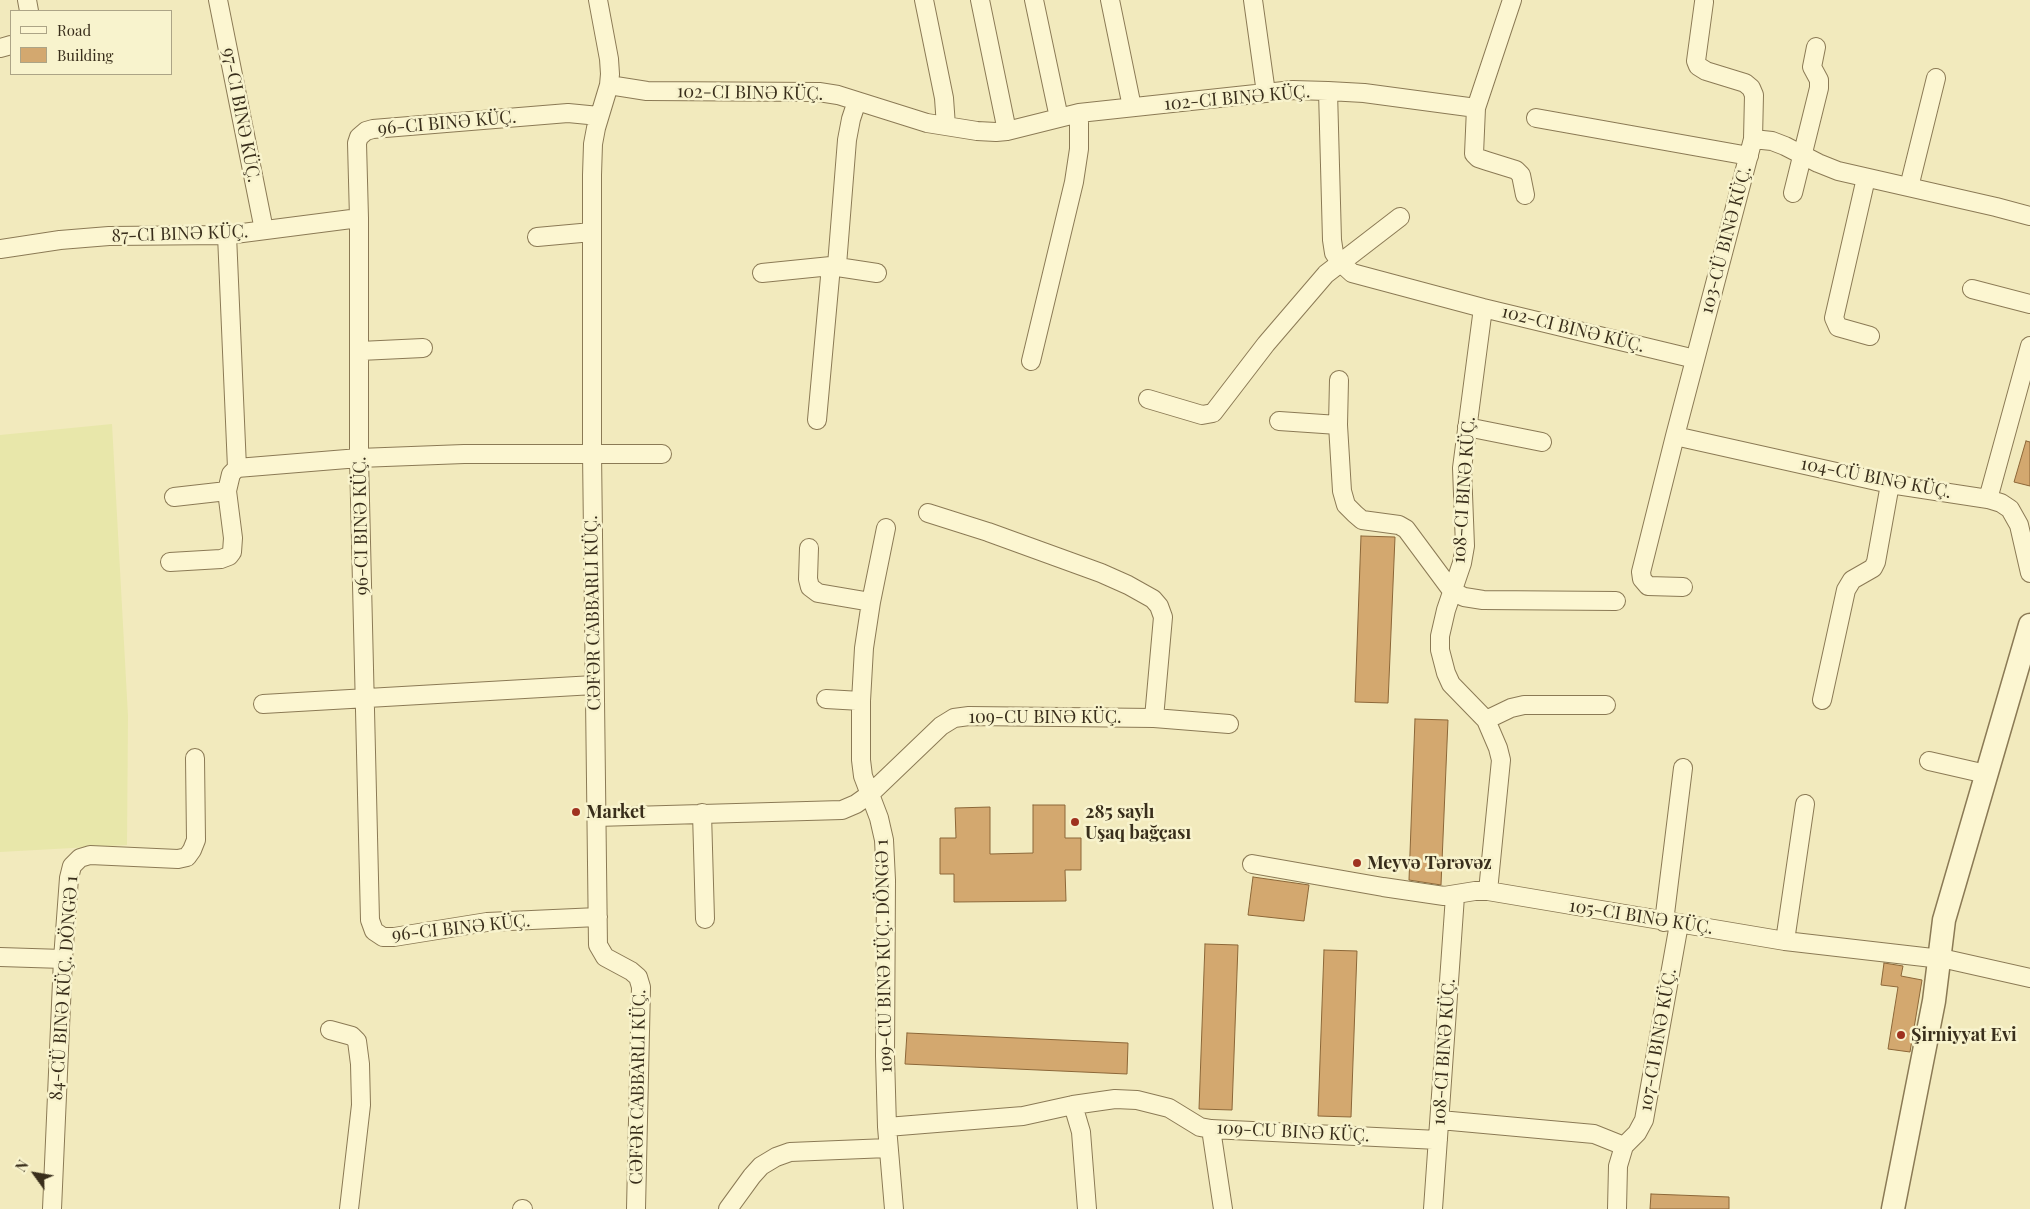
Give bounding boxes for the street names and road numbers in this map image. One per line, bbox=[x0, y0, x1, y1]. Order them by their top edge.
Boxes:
street label: 97-CI BINƏ KÜÇ. bbox=[217, 46, 265, 184]
street label: 102-CI BINƏ KÜÇ. bbox=[677, 81, 823, 105]
street label: 102-CI BINƏ KÜÇ. bbox=[1163, 81, 1311, 115]
street label: 96-CI BINƏ KÜÇ. bbox=[377, 106, 517, 140]
street label: 103-CÜ BINƏ KÜÇ. bbox=[1696, 164, 1756, 316]
street label: 87-CI BINƏ KÜÇ. bbox=[111, 221, 249, 247]
street label: 102-CI BINƏ KÜÇ. bbox=[1499, 301, 1647, 357]
street label: 108-CI BINƏ KÜÇ. bbox=[1448, 416, 1480, 564]
street label: 104-CÜ BINƏ KÜÇ. bbox=[1799, 453, 1953, 503]
street label: 96-CI BINƏ KÜÇ. bbox=[349, 456, 373, 596]
street label: CƏFƏR CABBARLI KÜÇ. bbox=[580, 515, 606, 711]
street label: 109-CU BINƏ KÜÇ. bbox=[968, 706, 1122, 728]
street label: 109-CU BINƏ KÜÇ. DÖNGƏ 1 bbox=[871, 839, 897, 1073]
street label: 84-CÜ BINƏ KÜÇ. DÖNGƏ 1 bbox=[45, 875, 83, 1101]
street label: 105-CI BINƏ KÜÇ. bbox=[1568, 895, 1714, 939]
street label: 96-CI BINƏ KÜÇ. bbox=[391, 910, 531, 946]
street label: 107-CI BINƏ KÜÇ. bbox=[1635, 967, 1681, 1113]
street label: 108-CI BINƏ KÜÇ. bbox=[1428, 978, 1460, 1126]
street label: CƏFƏR CABBARLI KÜÇ. bbox=[625, 989, 651, 1185]
street label: 109-CU BINƏ KÜÇ. bbox=[1216, 1117, 1370, 1147]

